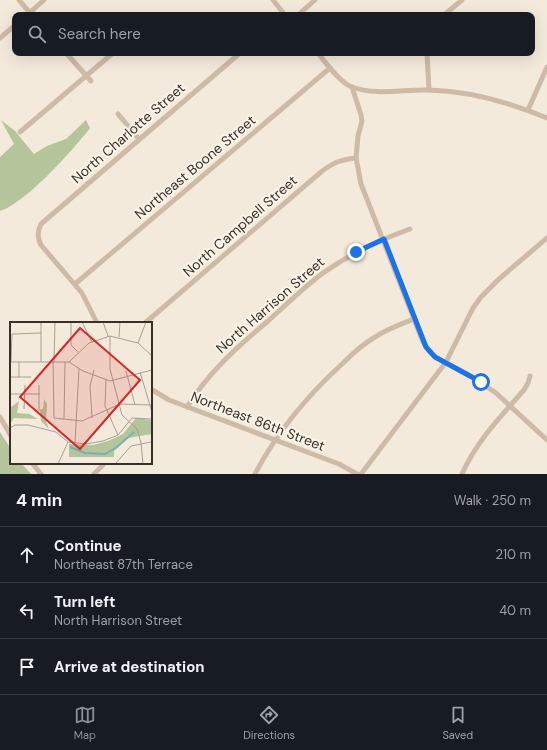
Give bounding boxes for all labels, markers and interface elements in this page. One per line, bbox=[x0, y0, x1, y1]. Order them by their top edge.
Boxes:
search box bbox=[12, 12, 535, 56]
icon: search bbox=[26, 23, 48, 45]
text: Search here bbox=[58, 24, 141, 44]
street label: North Charlotte Street bbox=[68, 79, 188, 187]
street label: Northeast Boone Street bbox=[131, 111, 259, 223]
street label: North Campbell Street bbox=[179, 171, 301, 281]
route end bbox=[347, 243, 365, 261]
street label: North Harrison Street bbox=[212, 253, 328, 357]
inset map bbox=[10, 322, 152, 464]
route start bbox=[472, 373, 490, 391]
street label: Northeast 86th Street bbox=[188, 387, 328, 455]
text: 4 min bbox=[16, 489, 62, 511]
text: Walk · 250 m bbox=[454, 492, 531, 509]
text: Continue bbox=[54, 536, 122, 556]
icon: ahead bbox=[16, 544, 38, 566]
text: 210 m bbox=[496, 546, 531, 563]
text: Northeast 87th Terrace bbox=[54, 556, 193, 573]
text: Turn left bbox=[54, 592, 115, 612]
icon: left bbox=[16, 600, 38, 622]
text: 40 m bbox=[499, 602, 531, 619]
text: North Harrison Street bbox=[54, 612, 182, 629]
icon: arrive bbox=[16, 656, 38, 678]
text: Arrive at destination bbox=[54, 657, 205, 677]
tab: Map bbox=[74, 704, 96, 742]
tab: Directions bbox=[243, 704, 295, 742]
tab: Saved bbox=[442, 704, 473, 742]

